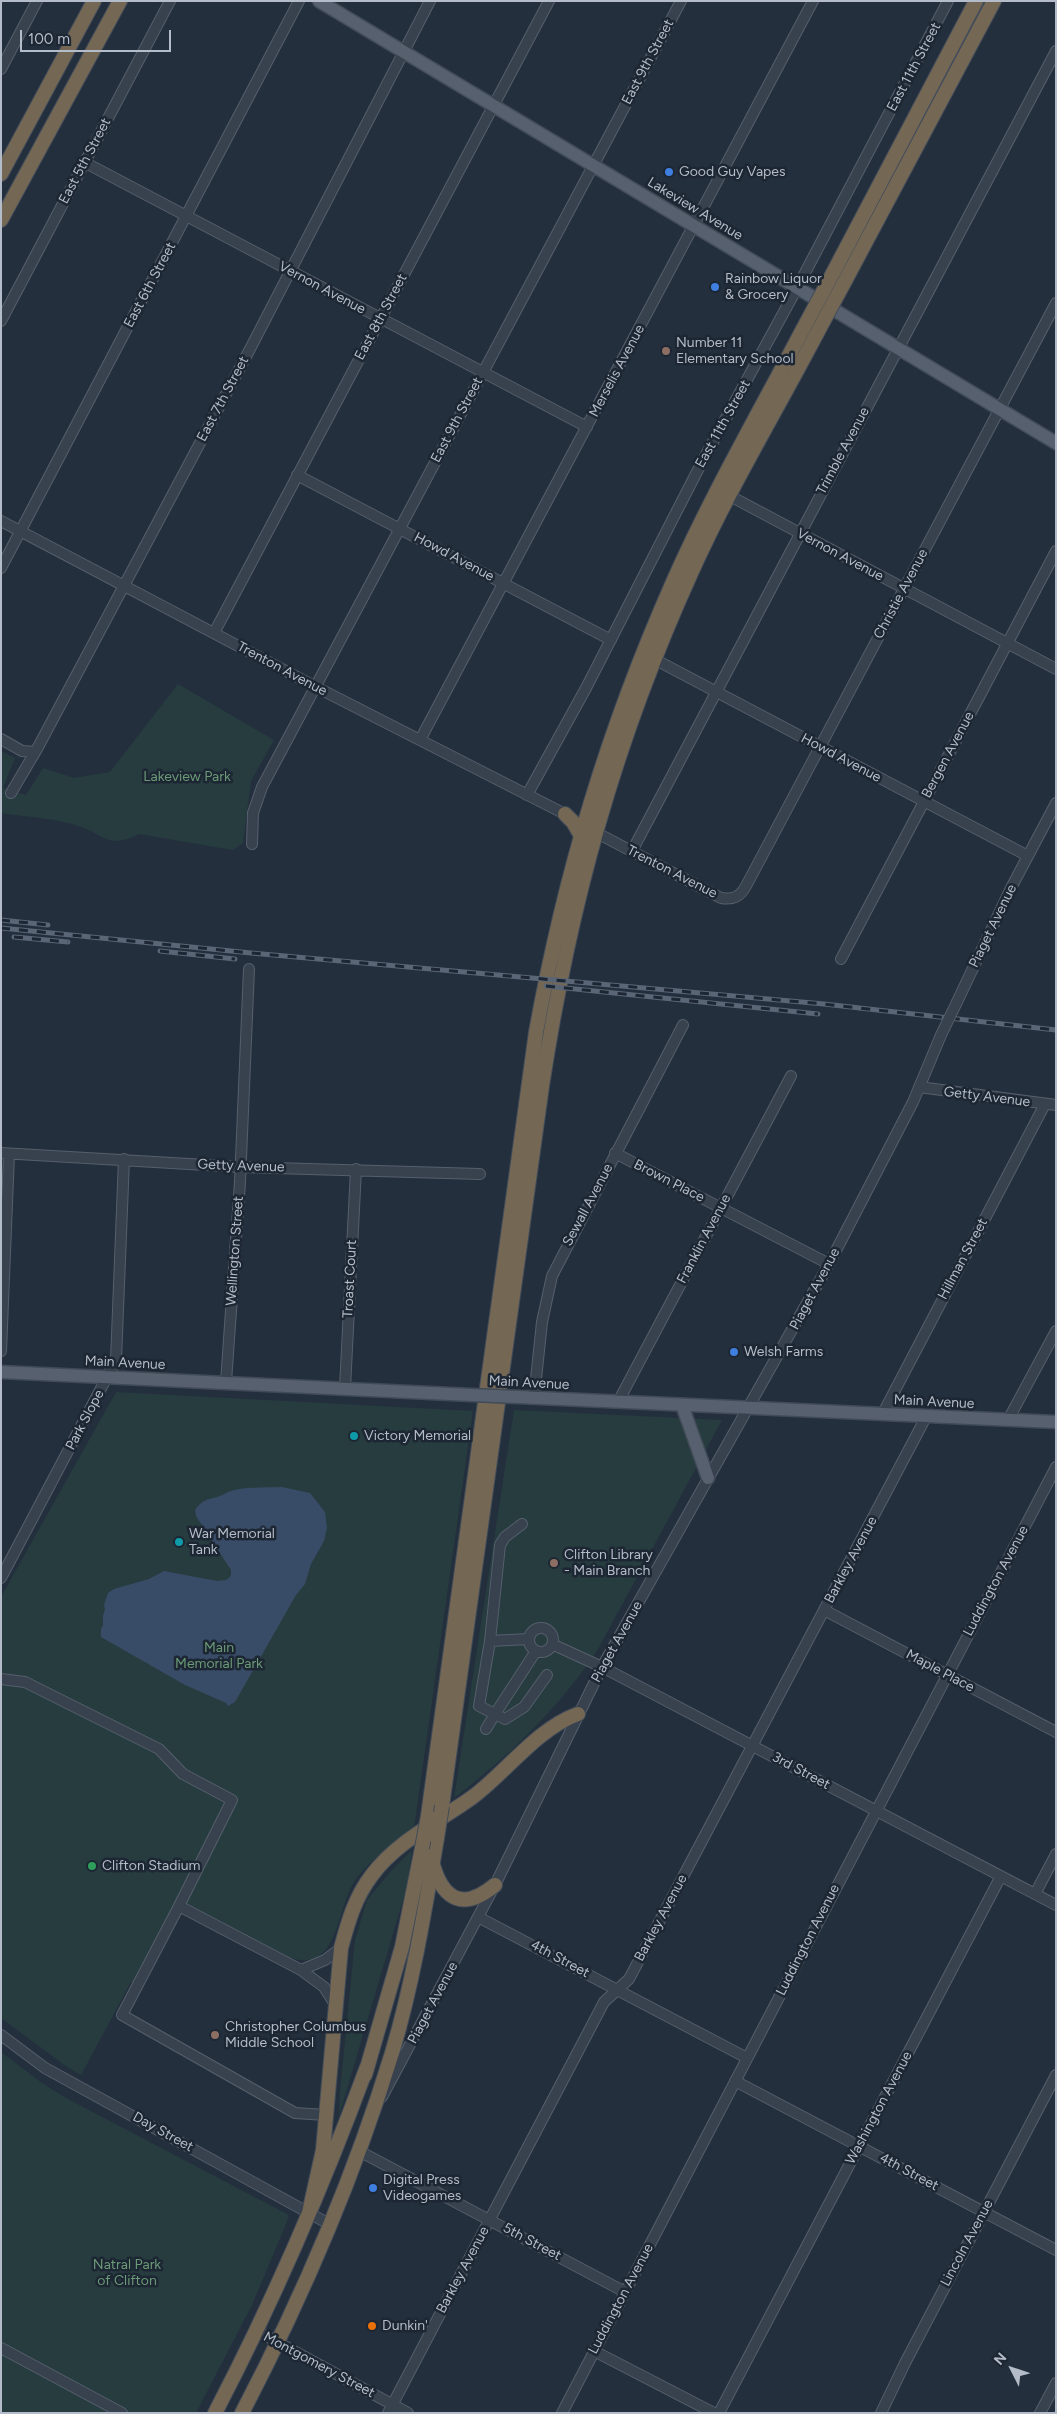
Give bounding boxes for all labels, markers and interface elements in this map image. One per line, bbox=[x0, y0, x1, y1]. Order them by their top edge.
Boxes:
street label: East 9th Street bbox=[618, 16, 678, 108]
scale bar bbox=[22, 20, 174, 52]
street label: East 11th Street bbox=[884, 20, 944, 114]
text: 100 m bbox=[28, 30, 70, 48]
street label: East 5th Street bbox=[55, 115, 115, 207]
place label: Good Guy Vapes bbox=[679, 164, 786, 180]
marker: Good Guy Vapes bbox=[663, 166, 675, 178]
street label: Lakeview Avenue bbox=[644, 174, 746, 244]
street label: East 6th Street bbox=[120, 239, 180, 331]
street label: Vernon Avenue bbox=[276, 258, 368, 318]
street label: East 8th Street bbox=[351, 271, 411, 363]
place label: Rainbow Liquor & Grocery bbox=[725, 271, 822, 304]
marker: Rainbow Liquor & Grocery bbox=[709, 281, 721, 293]
street label: Merselis Avenue bbox=[586, 322, 648, 420]
place label: Number 11 Elementary School bbox=[676, 335, 794, 368]
marker: Number 11 Elementary School bbox=[660, 345, 672, 357]
street label: East 7th Street bbox=[194, 354, 252, 444]
street label: East 9th Street bbox=[427, 374, 487, 466]
street label: East 11th Street bbox=[692, 377, 754, 471]
street label: Trimble Avenue bbox=[813, 404, 873, 498]
street label: Vernon Avenue bbox=[794, 525, 886, 585]
street label: Howd Avenue bbox=[411, 529, 497, 585]
street label: Christie Avenue bbox=[870, 546, 932, 642]
street label: Trenton Avenue bbox=[234, 638, 330, 700]
street label: Bergen Avenue bbox=[918, 709, 978, 801]
street label: Howd Avenue bbox=[798, 730, 884, 786]
park label: Lakeview Park bbox=[143, 769, 231, 785]
street label: Trenton Avenue bbox=[624, 842, 720, 902]
street label: Piaget Avenue bbox=[966, 882, 1020, 970]
street label: Getty Avenue bbox=[943, 1083, 1031, 1111]
street label: Getty Avenue bbox=[197, 1156, 285, 1176]
street label: Brown Place bbox=[631, 1156, 707, 1206]
street label: Sewall Avenue bbox=[559, 1161, 617, 1249]
street label: Franklin Avenue bbox=[673, 1191, 735, 1287]
street label: Wellington Street bbox=[223, 1196, 247, 1306]
street label: Hillman Street bbox=[935, 1216, 991, 1302]
street label: Troast Court bbox=[340, 1239, 360, 1319]
street label: Piaget Avenue bbox=[786, 1245, 844, 1333]
place label: Welsh Farms bbox=[744, 1344, 823, 1360]
marker: Welsh Farms bbox=[728, 1346, 740, 1358]
street label: Main Avenue bbox=[84, 1352, 166, 1374]
street label: Main Avenue bbox=[488, 1372, 570, 1394]
street label: Park Slope bbox=[62, 1387, 108, 1453]
street label: Main Avenue bbox=[893, 1391, 975, 1413]
place label: Victory Memorial bbox=[364, 1428, 471, 1444]
marker: Victory Memorial bbox=[348, 1430, 360, 1442]
street label: Barkley Avenue bbox=[821, 1514, 881, 1606]
street label: Luddington Avenue bbox=[960, 1523, 1032, 1639]
place label: War Memorial Tank bbox=[189, 1526, 275, 1558]
marker: War Memorial Tank bbox=[173, 1536, 185, 1548]
place label: Clifton Library - Main Branch bbox=[564, 1547, 653, 1580]
marker: Clifton Library - Main Branch bbox=[548, 1557, 560, 1569]
street label: Piaget Avenue bbox=[588, 1598, 646, 1686]
park label: Main Memorial Park bbox=[175, 1640, 263, 1672]
street label: Maple Place bbox=[903, 1646, 977, 1696]
street label: 3rd Street bbox=[769, 1749, 833, 1793]
place label: Clifton Stadium bbox=[102, 1858, 200, 1874]
marker: Clifton Stadium bbox=[86, 1860, 98, 1872]
street label: Barkley Avenue bbox=[631, 1872, 691, 1964]
street label: Luddington Avenue bbox=[773, 1881, 843, 1999]
street label: 4th Street bbox=[528, 1936, 592, 1982]
street label: Piaget Avenue bbox=[404, 1959, 462, 2047]
place label: Christopher Columbus Middle School bbox=[225, 2019, 366, 2052]
marker: Christopher Columbus Middle School bbox=[209, 2029, 221, 2041]
street label: Washington Avenue bbox=[842, 2049, 916, 2167]
street label: Day Street bbox=[130, 2108, 196, 2156]
street label: 4th Street bbox=[877, 2149, 941, 2195]
place label: Digital Press Videogames bbox=[383, 2172, 461, 2204]
marker: Digital Press Videogames bbox=[367, 2182, 379, 2194]
street label: Lincoln Avenue bbox=[937, 2197, 997, 2289]
street label: 5th Street bbox=[500, 2220, 564, 2264]
street label: Barkley Avenue bbox=[433, 2224, 493, 2316]
street label: Luddington Avenue bbox=[585, 2241, 657, 2357]
park label: Natral Park of Clifton bbox=[93, 2257, 161, 2290]
place label: Dunkin' bbox=[382, 2318, 428, 2334]
marker: Dunkin' bbox=[366, 2320, 378, 2332]
street label: Montgomery Street bbox=[260, 2329, 378, 2401]
north arrow bbox=[987, 2344, 1037, 2394]
text: N bbox=[990, 2349, 1010, 2368]

